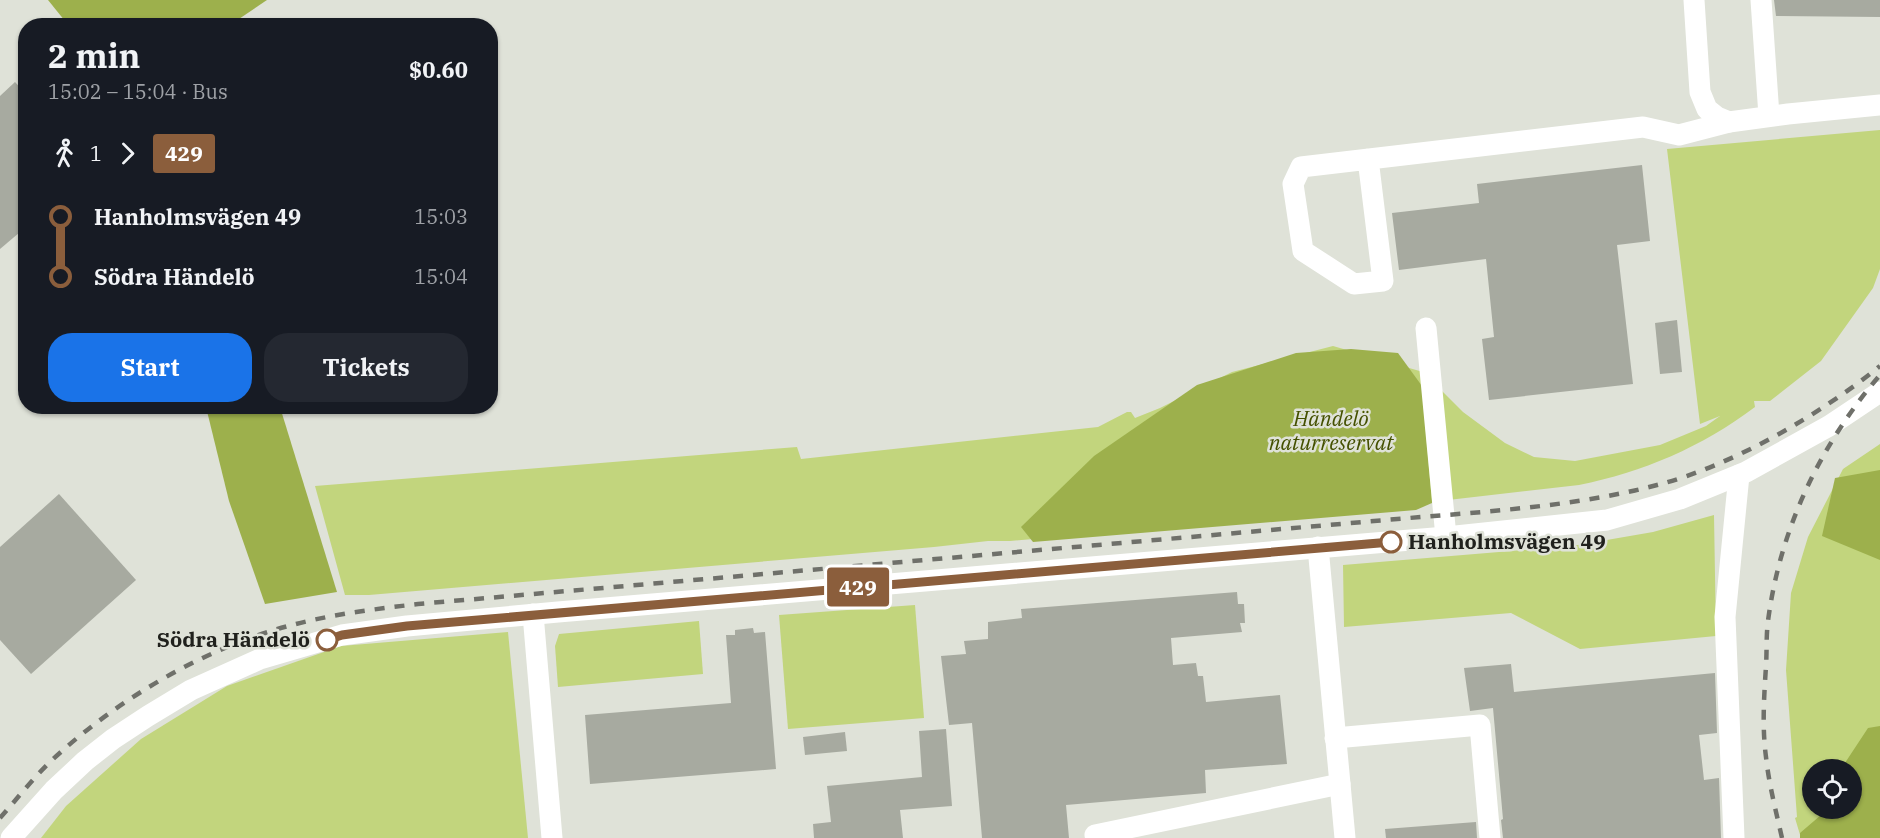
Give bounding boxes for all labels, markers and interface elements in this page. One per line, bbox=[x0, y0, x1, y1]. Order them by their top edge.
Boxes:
text: 2 min bbox=[48, 34, 140, 77]
text: $0.60 bbox=[409, 55, 468, 84]
text: 15:02 – 15:04 · Bus bbox=[48, 78, 228, 105]
icon: walk bbox=[48, 137, 81, 170]
icon: forward bbox=[111, 137, 144, 170]
text: 429 bbox=[165, 139, 203, 167]
text: 1 bbox=[90, 140, 102, 167]
text: Hanholmsvägen 49 bbox=[94, 202, 301, 231]
text: 15:03 bbox=[414, 203, 468, 230]
text: Södra Händelö bbox=[94, 262, 255, 291]
text: 15:04 bbox=[414, 263, 468, 290]
button: Start bbox=[48, 333, 252, 402]
button: Tickets bbox=[264, 333, 468, 402]
park label: Händelö naturreservat bbox=[1269, 404, 1394, 456]
place label: Hanholmsvägen 49 bbox=[1408, 527, 1606, 555]
marker: Hanholmsvägen 49 bbox=[1380, 531, 1402, 553]
line badge: 429 bbox=[824, 568, 892, 606]
text: 429 bbox=[839, 573, 877, 601]
place label: Södra Händelö bbox=[157, 625, 310, 653]
marker: Södra Händelö bbox=[316, 629, 338, 651]
map controls bbox=[1802, 759, 1862, 819]
button: locate bbox=[1802, 759, 1862, 819]

